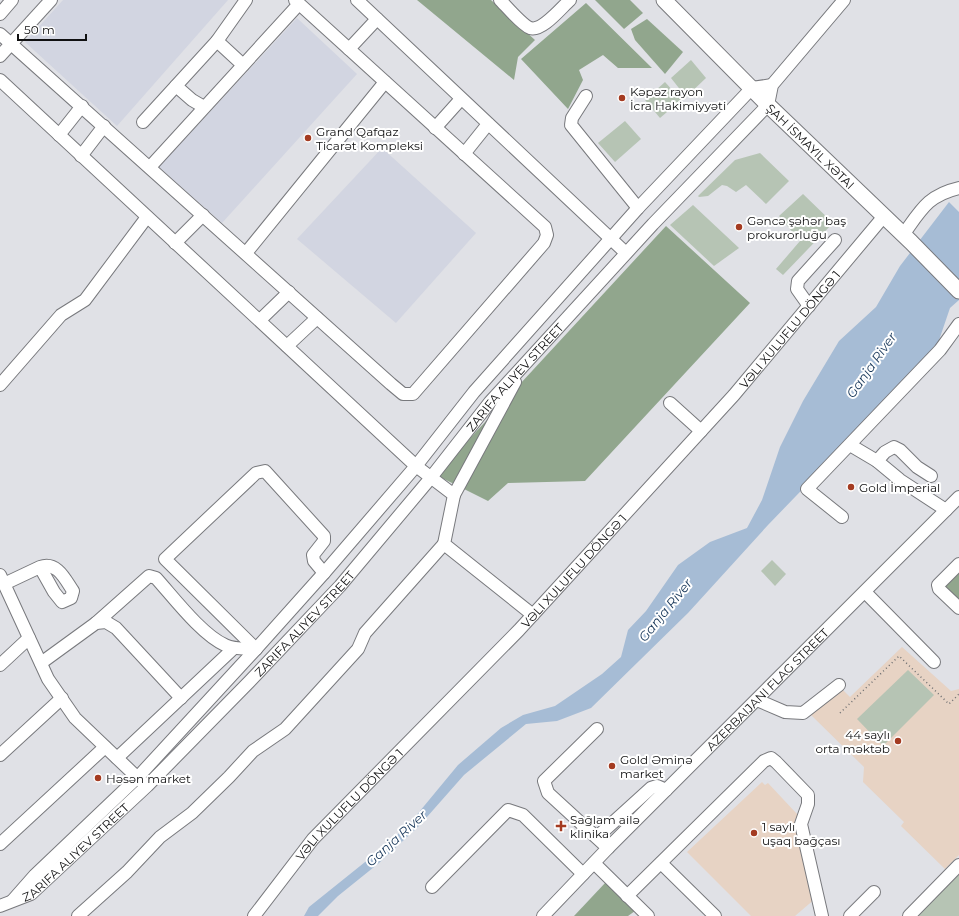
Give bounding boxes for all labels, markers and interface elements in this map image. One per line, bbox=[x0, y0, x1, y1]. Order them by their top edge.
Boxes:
scale bar bbox=[18, 16, 86, 42]
text: 50 m bbox=[24, 22, 55, 37]
place label: Kəpəz rayon İcra Hakimiyyəti bbox=[630, 84, 726, 113]
marker: Kəpəz rayon İcra Hakimiyyəti bbox=[617, 93, 627, 103]
street label: ŞAH İSMAYIL XƏTAI bbox=[763, 100, 858, 192]
place label: Grand Qafqaz Ticarət Kompleksi bbox=[316, 124, 423, 153]
marker: Grand Qafqaz Ticarət Kompleksi bbox=[303, 133, 313, 143]
place label: Gəncə şəhər baş prokurorluğu bbox=[747, 213, 846, 242]
marker: Gəncə şəhər baş prokurorluğu bbox=[734, 222, 744, 232]
street label: VƏLI XULUFLU DÖNGƏ 1 bbox=[736, 267, 843, 391]
street label: ZARIFA ALIYEV STREET bbox=[463, 320, 566, 434]
water label: Ganja River bbox=[843, 329, 900, 401]
place label: Gold İmperial bbox=[859, 480, 940, 495]
marker: Gold İmperial bbox=[846, 482, 856, 492]
street label: VƏLI XULUFLU DÖNGƏ 1 bbox=[518, 511, 629, 631]
street label: ZARIFA ALIYEV STREET bbox=[251, 567, 357, 679]
water label: Ganja River bbox=[635, 575, 696, 645]
street label: AZERBAIJANI FLAG STREET bbox=[703, 625, 831, 753]
place label: 44 saylı orta məktəb bbox=[815, 727, 890, 756]
marker: 44 saylı orta məktəb bbox=[893, 736, 903, 746]
street label: VƏLI XULUFLU DÖNGƏ 1 bbox=[292, 745, 406, 863]
place label: Gold Əminə market bbox=[620, 752, 692, 781]
marker: Gold Əminə market bbox=[607, 761, 617, 771]
place label: Həsən market bbox=[106, 771, 191, 786]
marker: Həsən market bbox=[93, 773, 103, 783]
street label: ZARIFA ALIYEV STREET bbox=[20, 799, 132, 904]
water label: Ganja River bbox=[362, 806, 430, 869]
place label: Sağlam ailə klinika bbox=[570, 812, 640, 841]
place label: 1 saylı uşaq bağçası bbox=[762, 819, 841, 848]
marker: Sağlam ailə klinika bbox=[555, 820, 567, 832]
marker: 1 saylı uşaq bağçası bbox=[749, 828, 759, 838]

